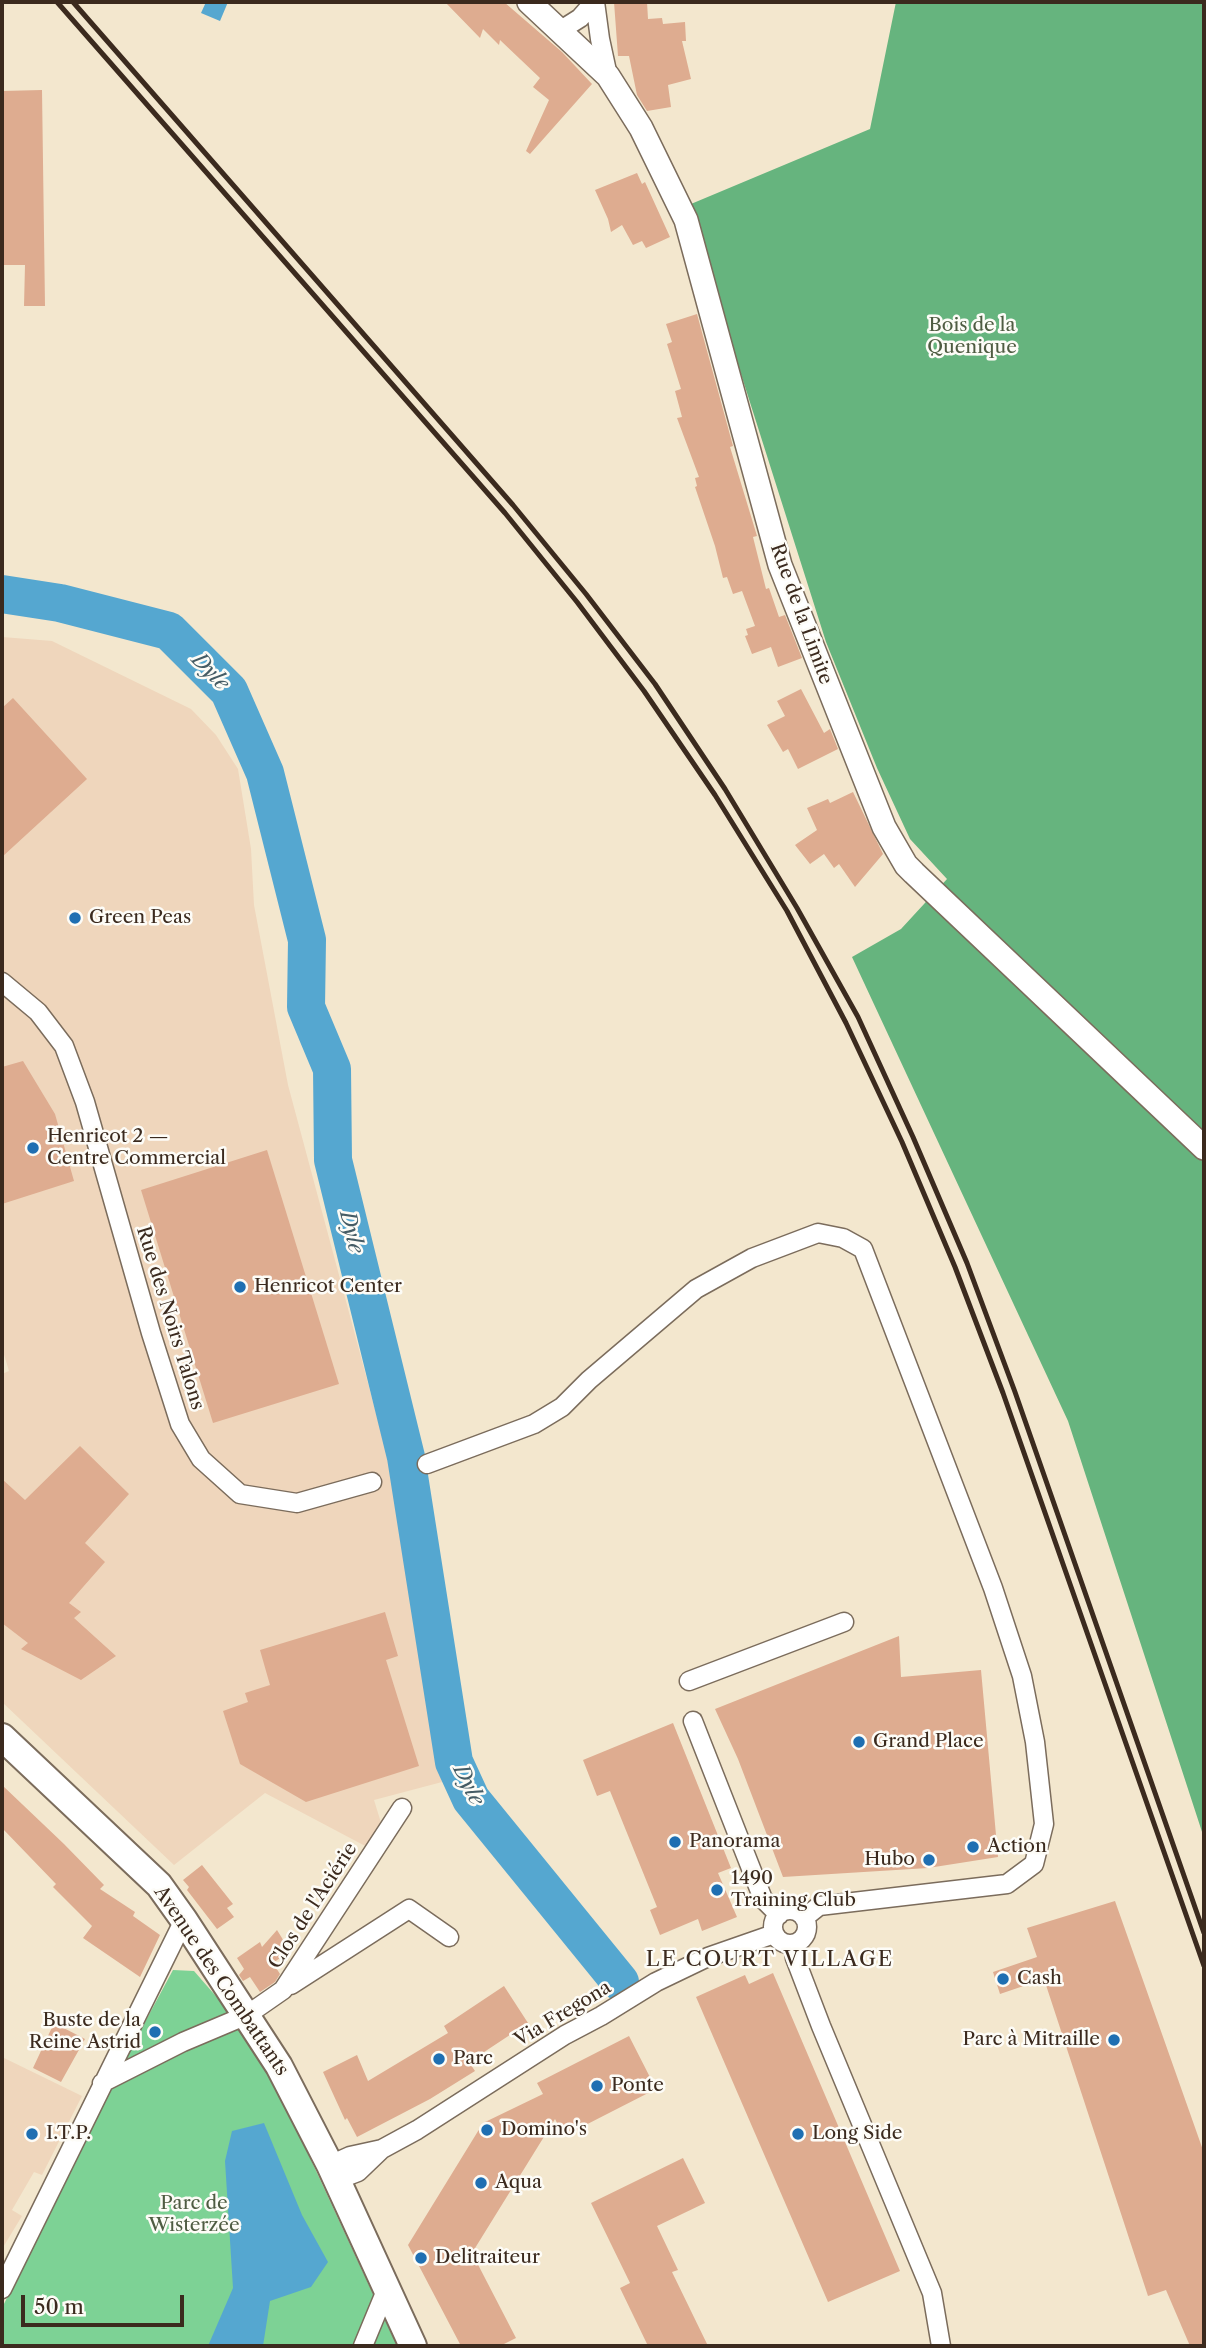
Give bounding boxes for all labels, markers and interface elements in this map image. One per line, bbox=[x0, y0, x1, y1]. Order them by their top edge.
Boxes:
park label: Bois de la Quenique bbox=[927, 315, 1017, 359]
street label: Rue de la Limite bbox=[765, 540, 837, 688]
water label: Dyle bbox=[186, 648, 234, 696]
place label: Green Peas bbox=[89, 907, 191, 929]
marker: Green Peas bbox=[67, 910, 83, 926]
place label: Henricot 2 — Centre Commercial bbox=[47, 1126, 226, 1170]
marker: Henricot 2 — Centre Commercial bbox=[25, 1140, 41, 1156]
water label: Dyle bbox=[334, 1208, 368, 1256]
street label: Rue des Noirs Talons bbox=[131, 1223, 209, 1413]
place label: Henricot Center bbox=[254, 1276, 402, 1298]
marker: Henricot Center bbox=[232, 1279, 248, 1295]
place label: Grand Place bbox=[873, 1731, 984, 1753]
marker: Grand Place bbox=[851, 1734, 867, 1750]
water label: Dyle bbox=[447, 1760, 489, 1810]
place label: Panorama bbox=[689, 1831, 780, 1853]
marker: Panorama bbox=[667, 1834, 683, 1850]
place label: Action bbox=[987, 1836, 1047, 1858]
street label: Clos de l'Aciérie bbox=[264, 1839, 362, 1973]
marker: Action bbox=[965, 1839, 981, 1855]
place label: Hubo bbox=[864, 1849, 915, 1871]
marker: Hubo bbox=[921, 1852, 937, 1868]
place label: 1490 Training Club bbox=[731, 1868, 856, 1912]
street label: Avenue des Combattants bbox=[149, 1882, 293, 2080]
marker: 1490 Training Club bbox=[709, 1882, 725, 1898]
district label: LE COURT VILLAGE bbox=[648, 1947, 892, 1973]
place label: Cash bbox=[1017, 1968, 1062, 1990]
marker: Cash bbox=[995, 1971, 1011, 1987]
street label: Via Fregona bbox=[511, 1976, 615, 2052]
place label: Buste de la Reine Astrid bbox=[29, 2010, 141, 2054]
marker: Buste de la Reine Astrid bbox=[147, 2024, 163, 2040]
place label: Parc à Mitraille bbox=[962, 2029, 1100, 2051]
marker: Parc à Mitraille bbox=[1106, 2032, 1122, 2048]
place label: Parc bbox=[453, 2048, 493, 2070]
marker: Parc bbox=[431, 2051, 447, 2067]
place label: Ponte bbox=[611, 2075, 664, 2097]
marker: Ponte bbox=[589, 2078, 605, 2094]
place label: Domino's bbox=[501, 2119, 587, 2141]
marker: Domino's bbox=[479, 2122, 495, 2138]
place label: I.T.P. bbox=[46, 2123, 91, 2145]
place label: Long Side bbox=[812, 2123, 902, 2145]
marker: I.T.P. bbox=[24, 2126, 40, 2142]
marker: Long Side bbox=[790, 2126, 806, 2142]
place label: Aqua bbox=[495, 2172, 542, 2194]
marker: Aqua bbox=[473, 2175, 489, 2191]
park label: Parc de Wisterzée bbox=[148, 2193, 240, 2237]
place label: Delitraiteur bbox=[435, 2247, 540, 2269]
marker: Delitraiteur bbox=[413, 2250, 429, 2266]
scale bar bbox=[24, 2282, 187, 2326]
text: 50 m bbox=[34, 2294, 84, 2319]

